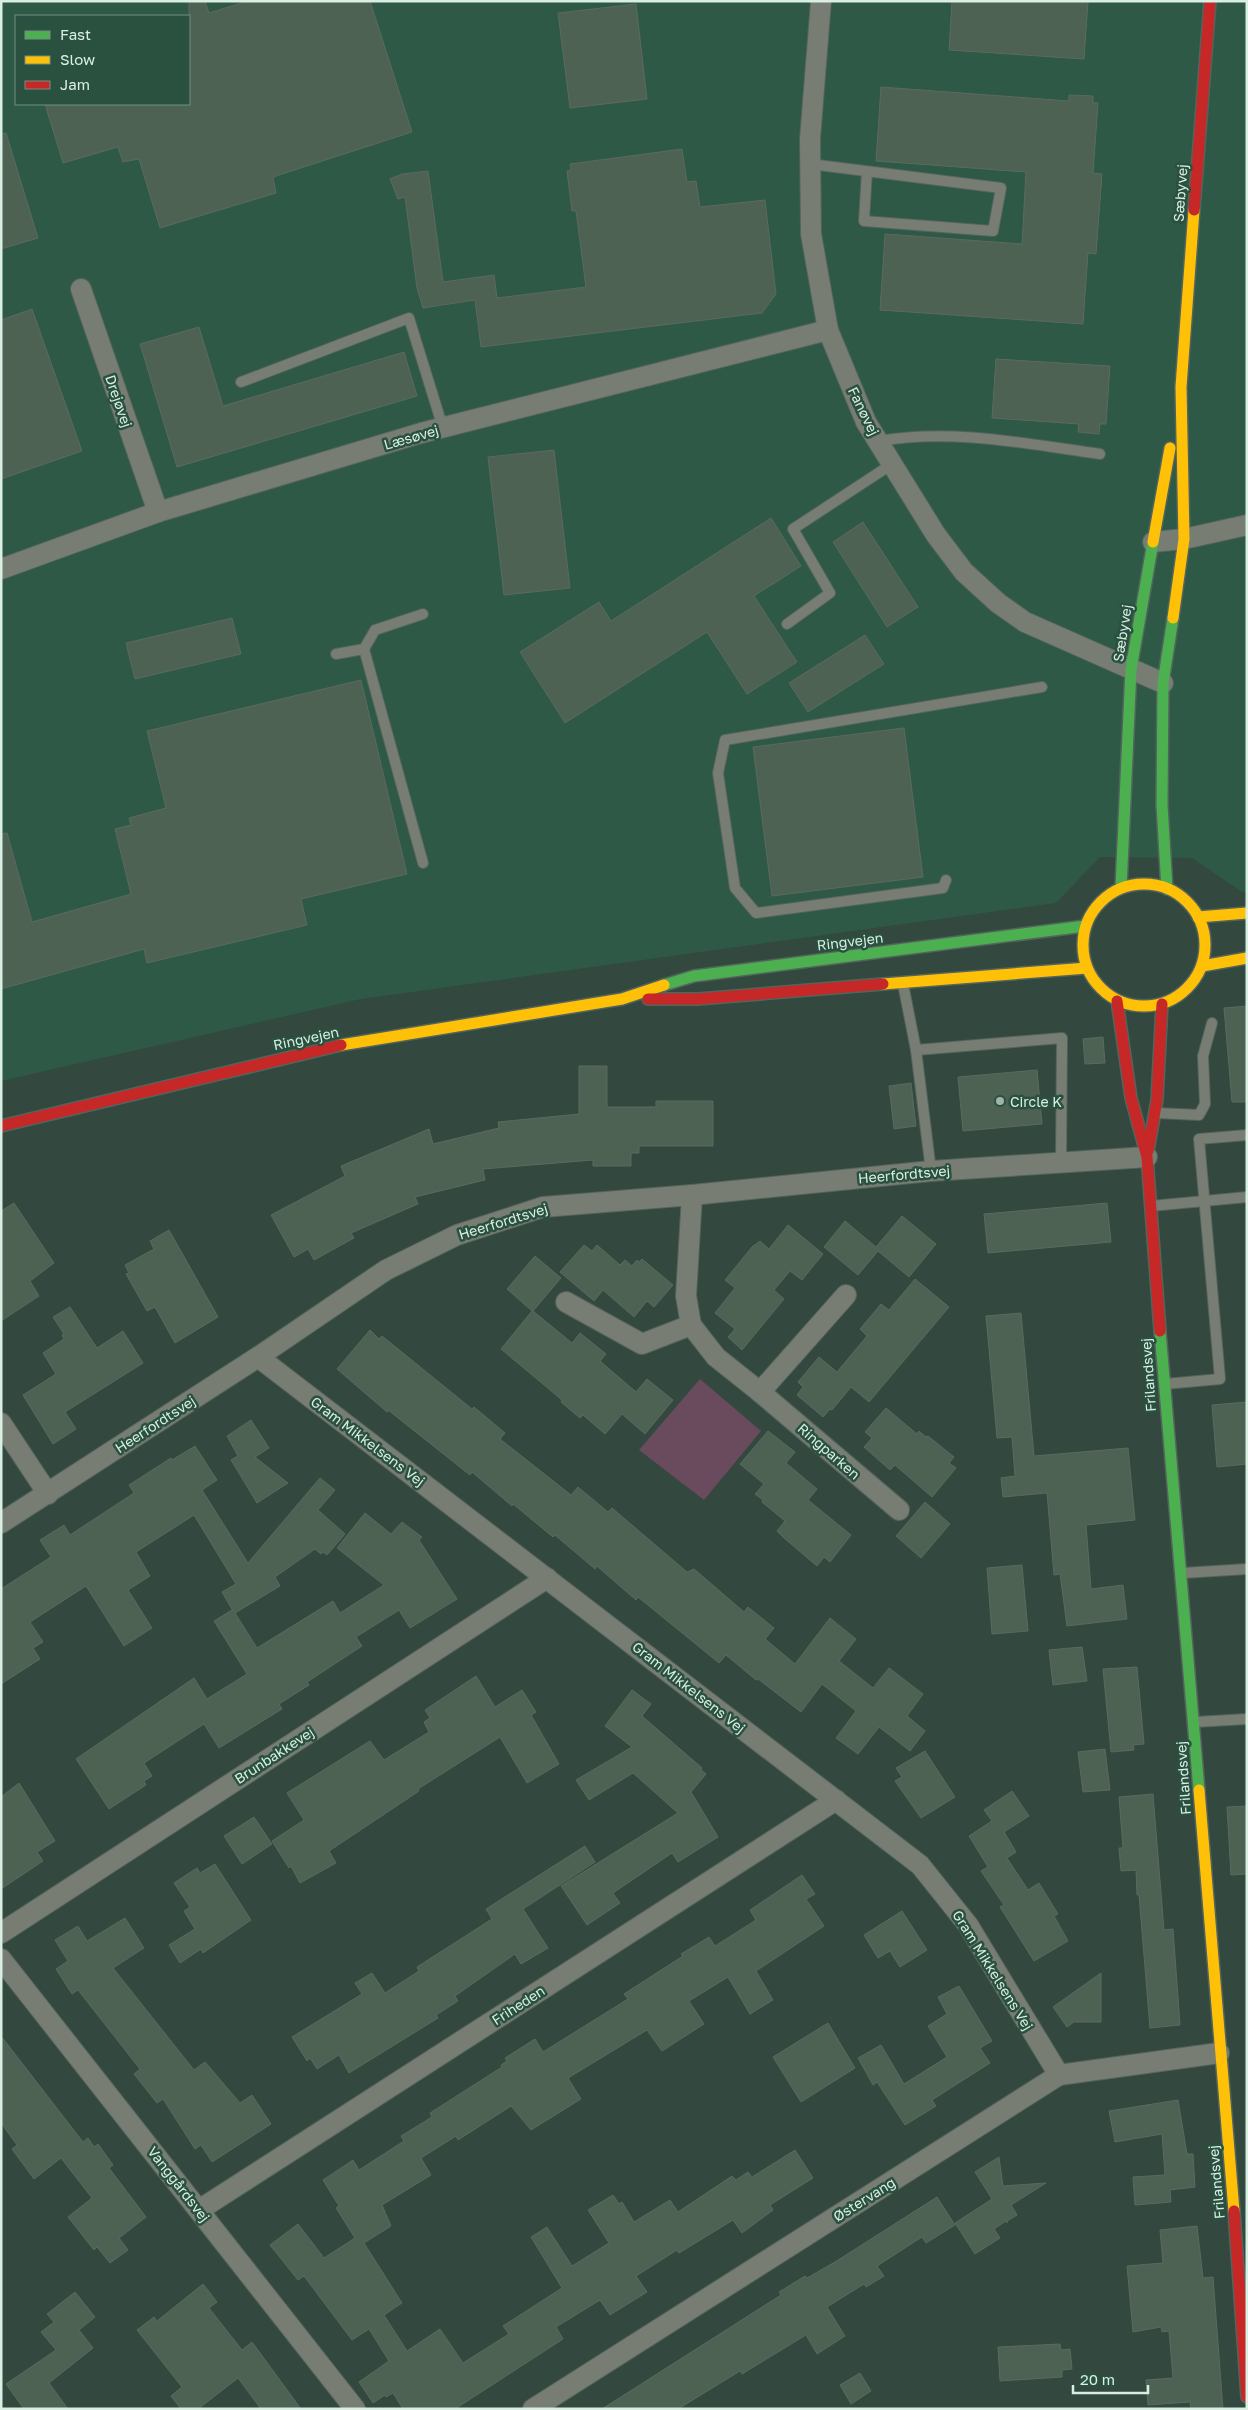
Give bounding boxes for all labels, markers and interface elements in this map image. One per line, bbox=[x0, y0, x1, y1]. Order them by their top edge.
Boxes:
legend bbox=[15, 15, 190, 105]
text: Fast bbox=[60, 25, 91, 43]
text: Slow bbox=[60, 50, 95, 68]
text: Jam bbox=[60, 75, 90, 93]
street label: Sæbyvej bbox=[1169, 163, 1191, 223]
street label: Drejøvej bbox=[102, 372, 136, 430]
street label: Fanøvej bbox=[845, 384, 883, 438]
street label: Læsøvej bbox=[382, 421, 440, 453]
street label: Sæbyvej bbox=[1109, 603, 1135, 663]
street label: Ringvejen bbox=[816, 929, 884, 953]
street label: Ringvejen bbox=[272, 1023, 340, 1053]
place label: Circle K bbox=[1010, 1093, 1062, 1110]
marker: Circle K bbox=[994, 1095, 1006, 1107]
street label: Heerfordtsvej bbox=[857, 1162, 951, 1186]
street label: Heerfordtsvej bbox=[456, 1199, 550, 1243]
street label: Frilandsvej bbox=[1137, 1337, 1159, 1413]
street label: Heerfordtsvej bbox=[112, 1392, 198, 1456]
street label: Gram Mikkelsens Vej bbox=[308, 1393, 428, 1489]
street label: Ringparken bbox=[794, 1419, 864, 1483]
street label: Gram Mikkelsens Vej bbox=[629, 1638, 749, 1736]
street label: Brunbakkevej bbox=[231, 1723, 317, 1787]
street label: Frilandsvej bbox=[1172, 1740, 1194, 1816]
street label: Gram Mikkelsens Vej bbox=[949, 1907, 1037, 2033]
street label: Friheden bbox=[488, 1982, 548, 2028]
street label: Vanggårdsvej bbox=[144, 2143, 214, 2225]
street label: Frilandsvej bbox=[1204, 2144, 1228, 2220]
street label: Østervang bbox=[830, 2173, 898, 2225]
scale bar bbox=[1073, 2362, 1148, 2394]
text: 20 m bbox=[1080, 2370, 1115, 2388]

